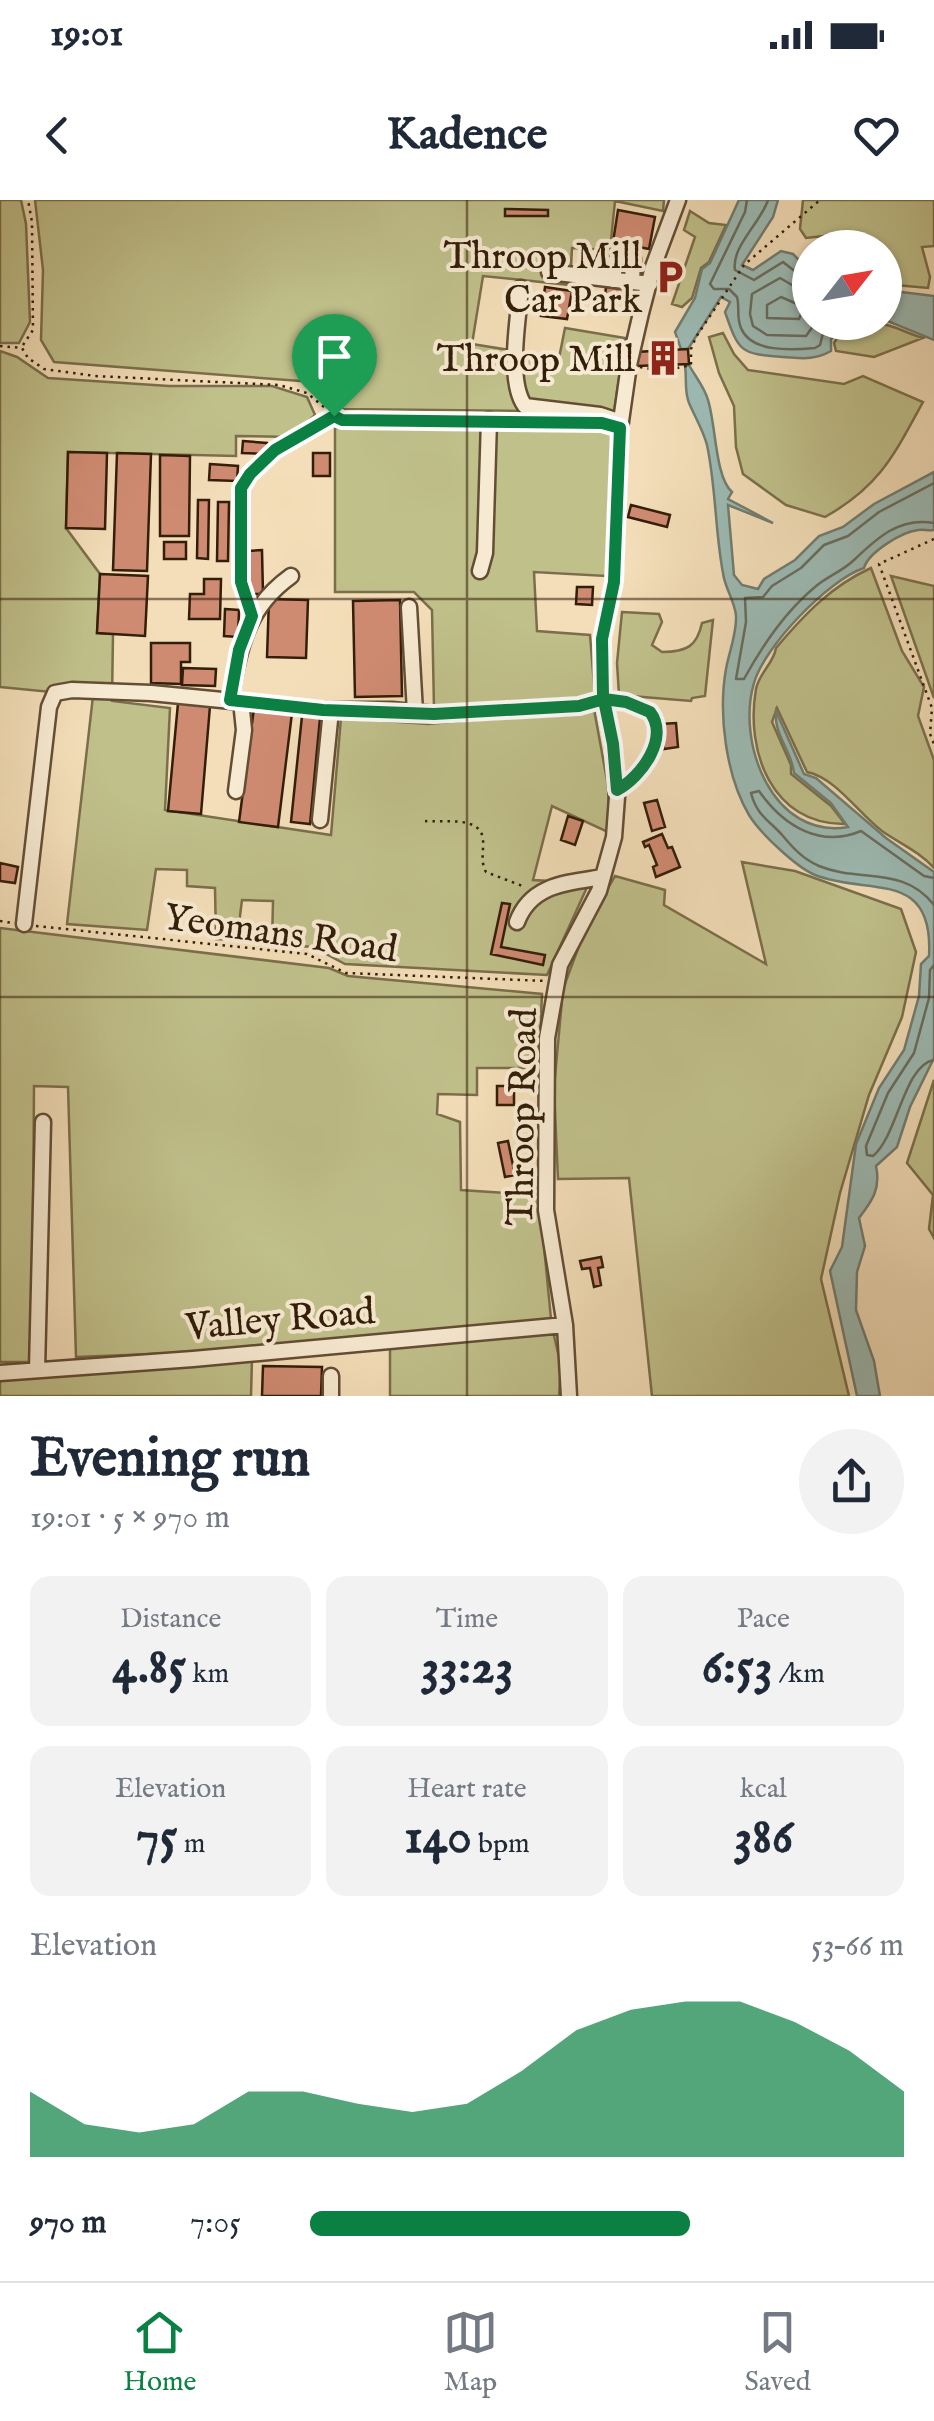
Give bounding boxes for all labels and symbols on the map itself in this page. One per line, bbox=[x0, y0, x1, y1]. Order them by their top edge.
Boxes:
north arrow bbox=[792, 230, 902, 340]
place label: Throop Mill Car Park bbox=[443, 234, 643, 326]
parking icon: Throop Mill Car Park bbox=[651, 258, 689, 296]
pin bbox=[292, 314, 377, 417]
place label: Throop Mill bbox=[436, 337, 636, 385]
building icon: Throop Mill bbox=[644, 339, 682, 377]
street label: Yeomans Road bbox=[161, 895, 401, 975]
street label: Throop Road bbox=[498, 1007, 550, 1226]
street label: Valley Road bbox=[183, 1289, 378, 1353]

